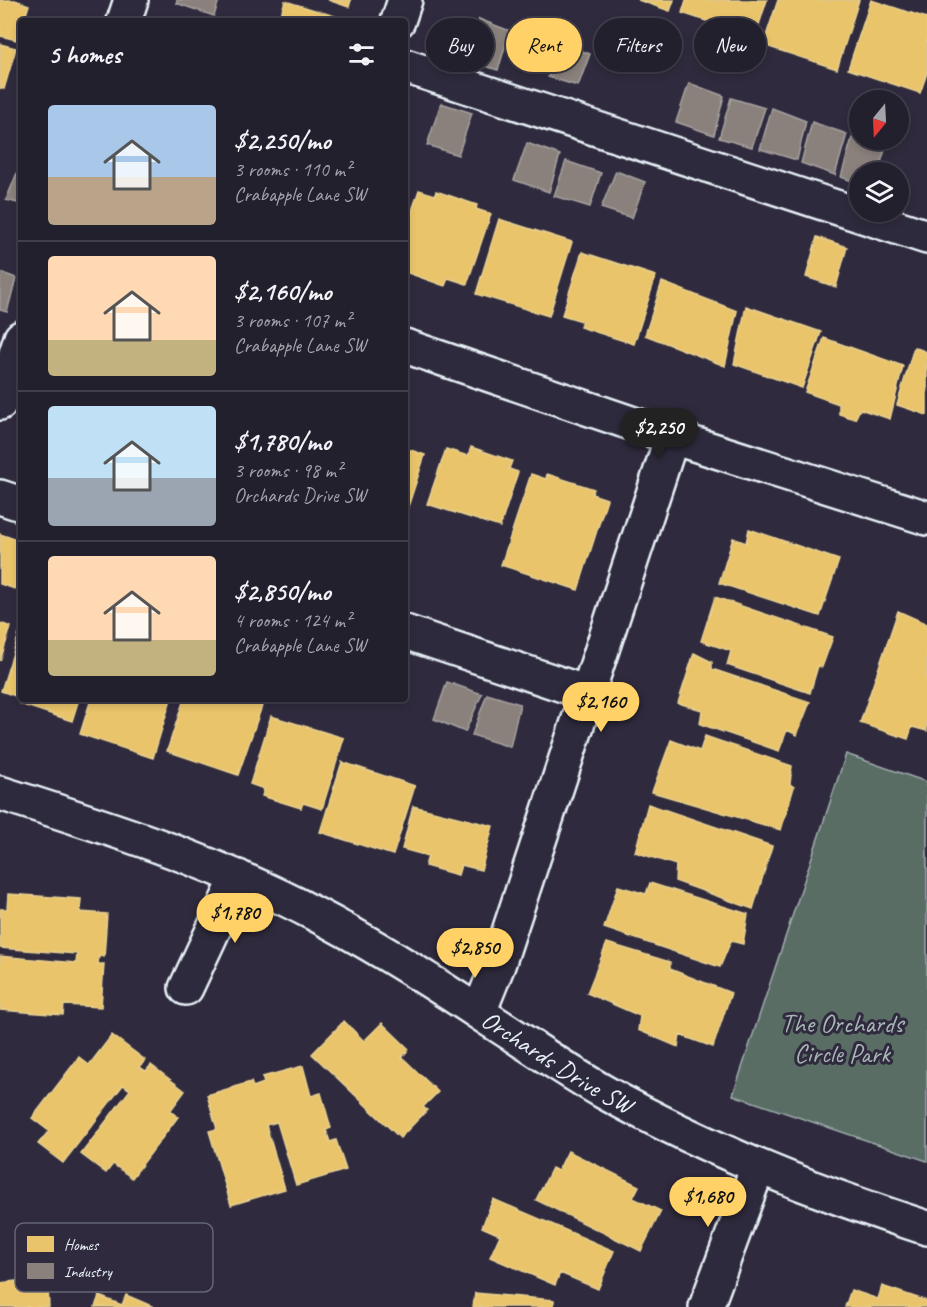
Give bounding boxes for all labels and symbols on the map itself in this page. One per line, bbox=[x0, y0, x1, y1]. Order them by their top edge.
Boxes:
north arrow bbox=[849, 90, 909, 150]
pin: $2,250 bbox=[610, 408, 708, 459]
pin: $2,160 bbox=[552, 682, 650, 733]
pin: $1,780 bbox=[186, 893, 284, 944]
pin: $2,850 bbox=[426, 928, 524, 979]
street label: Orchards Drive SW bbox=[475, 1003, 641, 1123]
park label: The Orchards Circle Park bbox=[781, 1007, 905, 1070]
pin: $1,680 bbox=[659, 1177, 757, 1228]
legend bbox=[15, 1223, 213, 1292]
text: Homes bbox=[64, 1235, 100, 1255]
text: Industry bbox=[64, 1262, 113, 1282]

